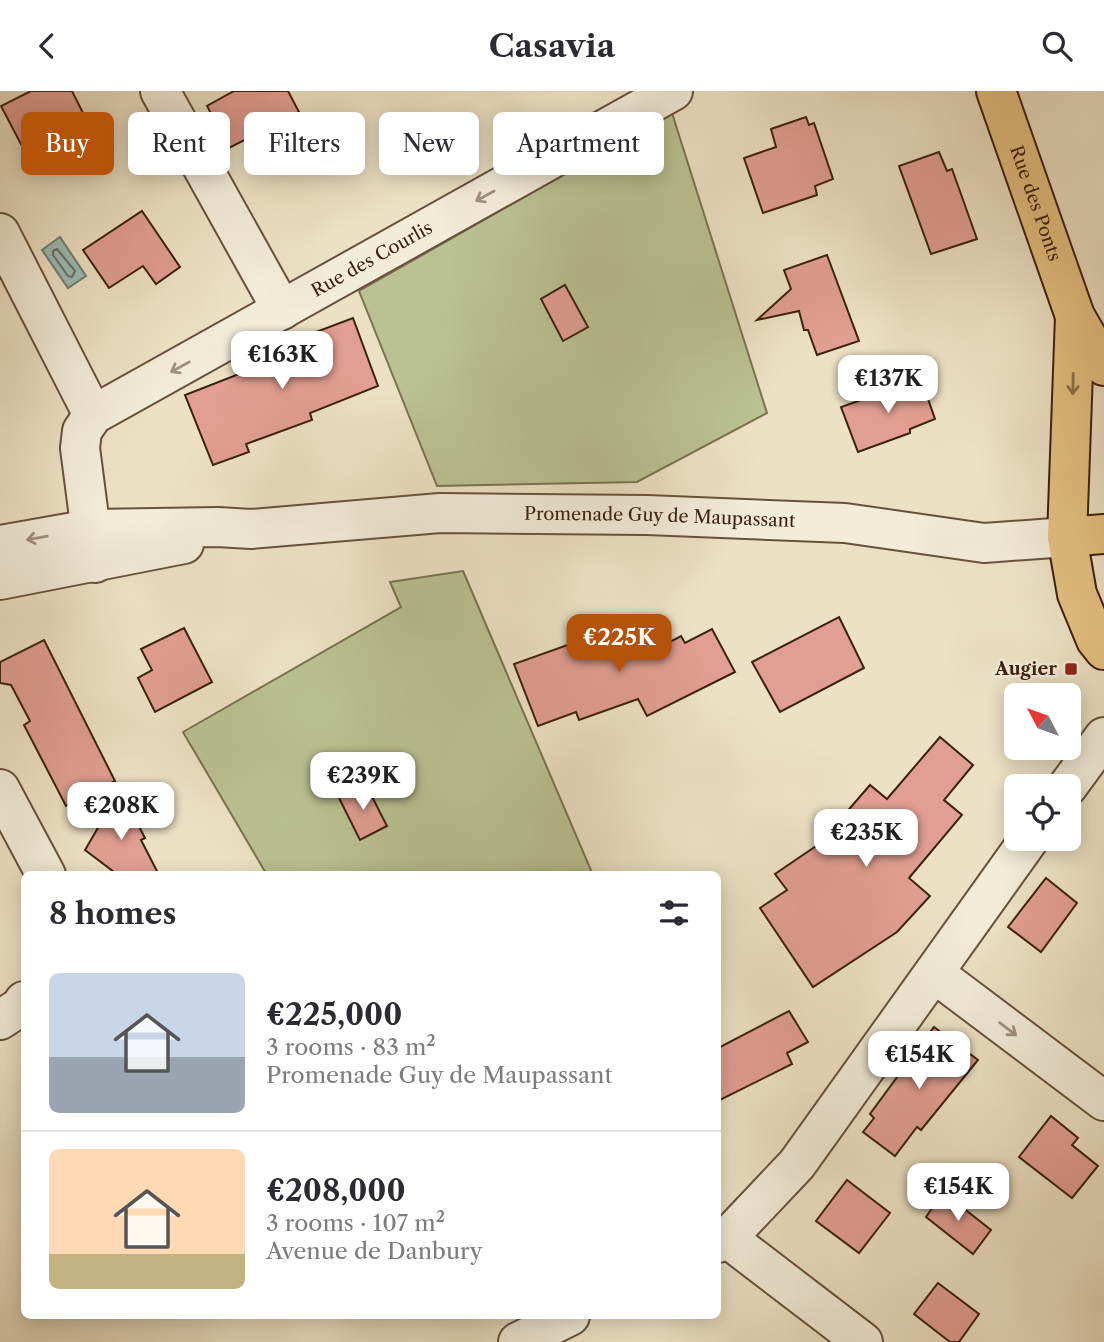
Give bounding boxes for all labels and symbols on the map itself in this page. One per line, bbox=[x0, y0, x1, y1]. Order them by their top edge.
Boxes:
street label: Rue des Ponts bbox=[1005, 143, 1066, 264]
one-way arrow bbox=[476, 189, 496, 203]
street label: Rue des Courlis bbox=[308, 217, 436, 302]
pin: €163K bbox=[233, 331, 331, 391]
pin: €137K bbox=[839, 355, 937, 415]
one-way arrow bbox=[170, 361, 191, 374]
one-way arrow bbox=[1067, 373, 1080, 396]
street label: Promenade Guy de Maupassant bbox=[524, 503, 797, 532]
one-way arrow bbox=[26, 532, 48, 545]
pin: €225K bbox=[570, 615, 668, 674]
place label: Augier bbox=[994, 658, 1057, 680]
marker: Augier bbox=[1063, 661, 1079, 677]
north arrow bbox=[1004, 683, 1082, 759]
pin: €239K bbox=[314, 753, 412, 812]
pin: €208K bbox=[72, 783, 170, 842]
pin: €235K bbox=[817, 809, 915, 869]
one-way arrow bbox=[998, 1021, 1017, 1036]
pin: €154K bbox=[870, 1031, 968, 1091]
pin: €154K bbox=[909, 1163, 1007, 1223]

